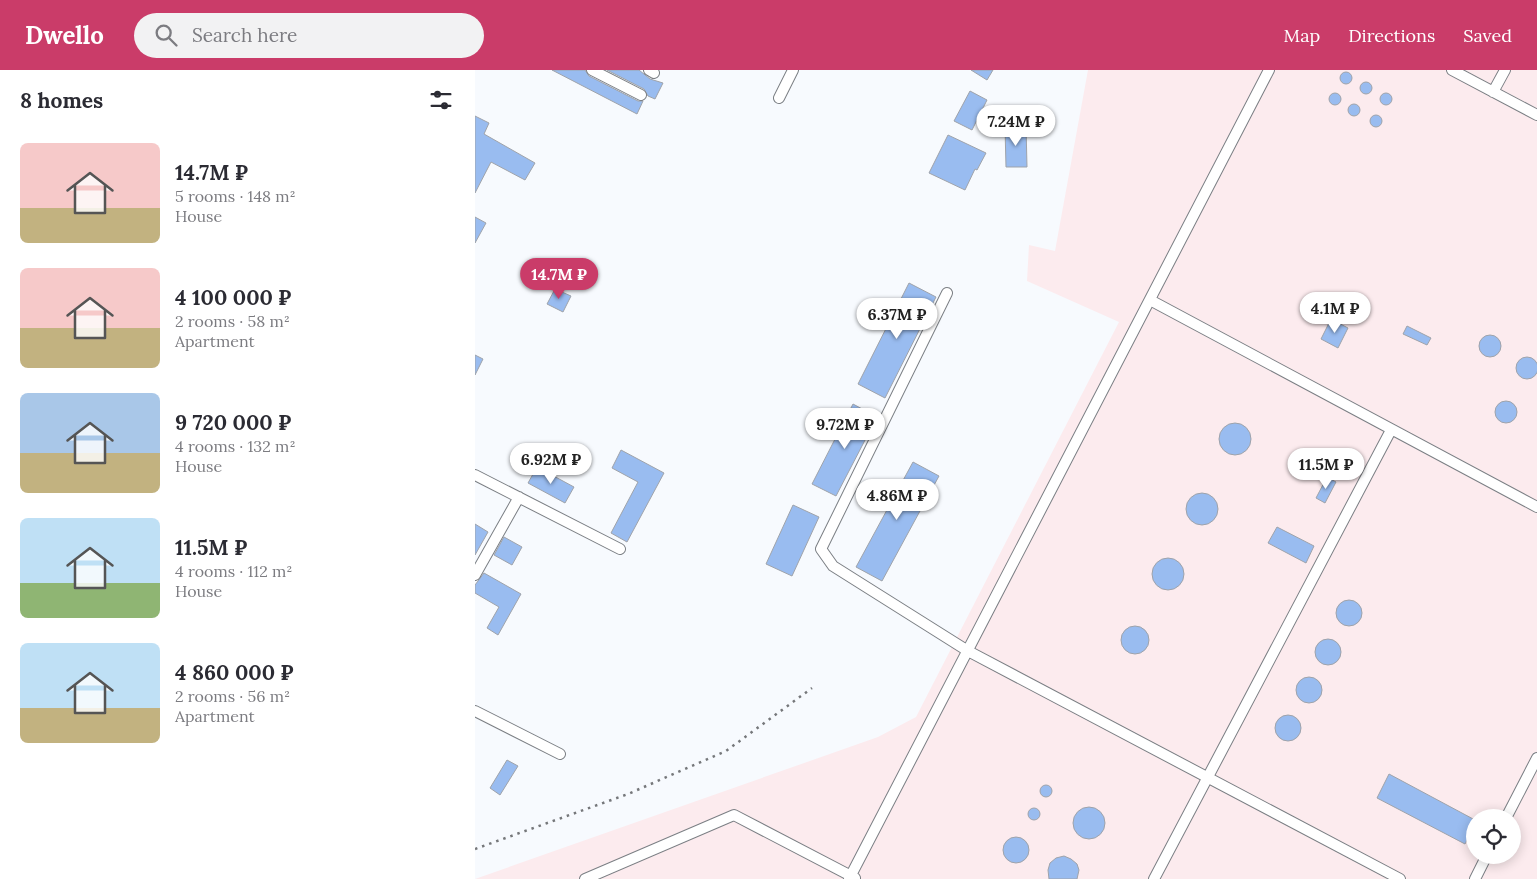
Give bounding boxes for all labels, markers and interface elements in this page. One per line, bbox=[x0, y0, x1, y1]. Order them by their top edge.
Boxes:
search box bbox=[134, 13, 484, 58]
text: Dwello bbox=[25, 20, 104, 51]
icon: search bbox=[152, 21, 180, 49]
text: Search here bbox=[192, 23, 297, 47]
text: Map bbox=[1284, 24, 1320, 47]
text: Directions bbox=[1348, 24, 1435, 47]
text: Saved bbox=[1463, 24, 1512, 47]
icon: filters bbox=[427, 86, 455, 114]
text: 8 homes bbox=[20, 87, 103, 114]
pin: 7.24M ₽ bbox=[970, 104, 1062, 147]
text: 7.24M ₽ bbox=[987, 111, 1045, 131]
text: 14.7M ₽ bbox=[175, 159, 248, 186]
icon: home bbox=[60, 163, 120, 223]
text: 5 rooms · 148 m² bbox=[175, 186, 296, 206]
text: House bbox=[175, 206, 222, 226]
pin: 14.7M ₽ bbox=[513, 258, 605, 300]
text: 14.7M ₽ bbox=[531, 264, 587, 284]
text: 4 100 000 ₽ bbox=[175, 284, 291, 311]
icon: home bbox=[60, 288, 120, 348]
pin: 4.1M ₽ bbox=[1294, 292, 1376, 334]
pin: 6.37M ₽ bbox=[851, 298, 943, 340]
text: 4.1M ₽ bbox=[1311, 298, 1359, 318]
text: 6.37M ₽ bbox=[867, 304, 927, 324]
text: 2 rooms · 58 m² bbox=[175, 311, 290, 331]
text: Apartment bbox=[175, 331, 255, 351]
pin: 9.72M ₽ bbox=[799, 408, 891, 450]
text: 9 720 000 ₽ bbox=[175, 409, 291, 436]
icon: home bbox=[60, 413, 120, 473]
text: 9.72M ₽ bbox=[816, 414, 874, 434]
text: 4 rooms · 132 m² bbox=[175, 436, 296, 456]
pin: 6.92M ₽ bbox=[505, 442, 597, 485]
pin: 11.5M ₽ bbox=[1280, 448, 1372, 490]
text: 6.92M ₽ bbox=[521, 449, 581, 469]
text: 11.5M ₽ bbox=[1298, 454, 1354, 474]
text: House bbox=[175, 456, 222, 476]
pin: 4.86M ₽ bbox=[851, 478, 943, 521]
text: 4.86M ₽ bbox=[867, 485, 927, 505]
text: 11.5M ₽ bbox=[175, 534, 247, 561]
icon: home bbox=[60, 538, 120, 598]
text: 4 rooms · 112 m² bbox=[175, 561, 292, 581]
text: House bbox=[175, 581, 222, 601]
text: 4 860 000 ₽ bbox=[175, 659, 294, 686]
icon: home bbox=[60, 663, 120, 723]
text: 2 rooms · 56 m² bbox=[175, 686, 290, 706]
text: Apartment bbox=[175, 706, 255, 726]
map controls bbox=[1466, 809, 1521, 864]
button: locate bbox=[1466, 809, 1521, 864]

